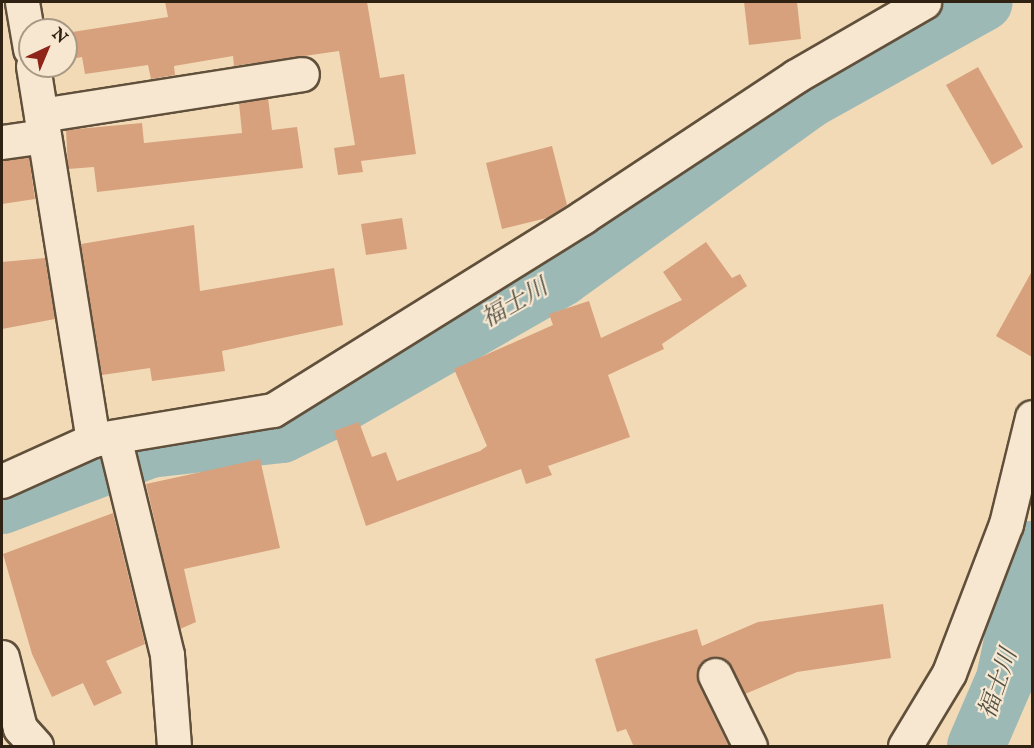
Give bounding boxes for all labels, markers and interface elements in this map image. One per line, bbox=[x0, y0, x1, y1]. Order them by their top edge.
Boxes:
north arrow bbox=[18, 18, 78, 78]
text: N bbox=[47, 24, 71, 48]
water label: 福士川 bbox=[477, 274, 553, 334]
water label: 福士川 bbox=[974, 645, 1024, 723]

